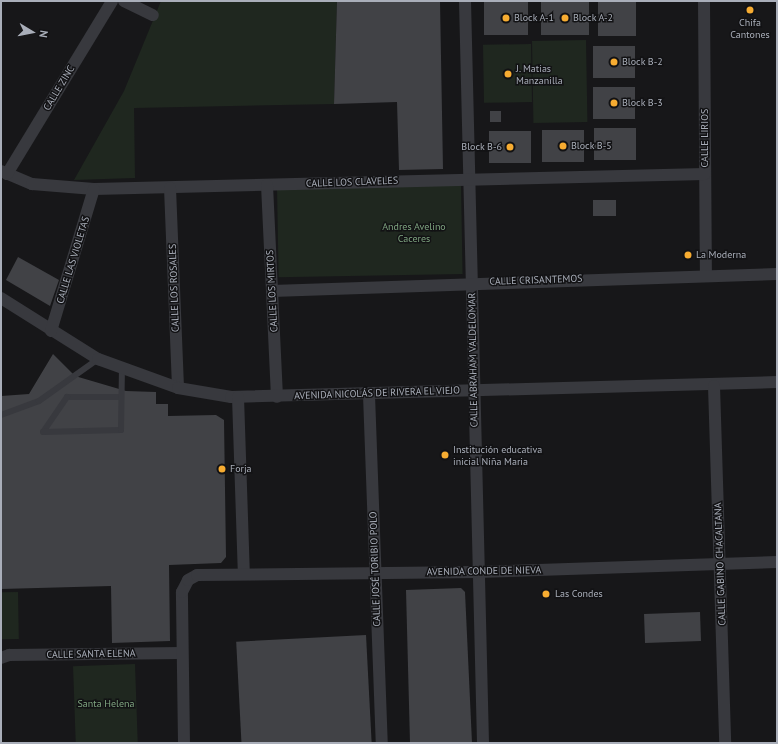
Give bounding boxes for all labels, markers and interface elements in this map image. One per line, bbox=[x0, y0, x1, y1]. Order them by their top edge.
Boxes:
marker: Chifa Cantones bbox=[745, 5, 755, 15]
north arrow bbox=[12, 12, 52, 52]
place label: Block A-1 bbox=[514, 12, 555, 24]
place label: Block A-2 bbox=[573, 12, 614, 24]
marker: Block A-1 bbox=[501, 13, 511, 23]
marker: Block A-2 bbox=[560, 13, 570, 23]
place label: Chifa Cantones bbox=[730, 16, 770, 40]
text: N bbox=[36, 29, 51, 39]
place label: Block B-2 bbox=[622, 56, 663, 68]
marker: Block B-2 bbox=[609, 57, 619, 67]
place label: J. Matias Manzanilla bbox=[516, 62, 563, 86]
street label: CALLE ZINC bbox=[41, 63, 77, 113]
marker: J. Matias Manzanilla bbox=[503, 69, 513, 79]
place label: Block B-3 bbox=[622, 97, 663, 109]
marker: Block B-3 bbox=[609, 98, 619, 108]
street label: CALLE LIRIOS bbox=[699, 109, 711, 167]
place label: Block B-5 bbox=[571, 140, 612, 152]
place label: Block B-6 bbox=[461, 141, 502, 153]
marker: Block B-5 bbox=[558, 141, 568, 151]
marker: Block B-6 bbox=[505, 142, 515, 152]
street label: CALLE LOS CLAVELES bbox=[306, 174, 398, 190]
street label: CALLE LAS VIOLETAS bbox=[54, 215, 92, 305]
park label: Andres Avelino Caceres bbox=[382, 220, 446, 244]
street label: CALLE LOS ROSALES bbox=[166, 244, 182, 332]
place label: La Moderna bbox=[696, 249, 746, 261]
street label: CALLE LOS MIRTOS bbox=[264, 250, 280, 332]
marker: La Moderna bbox=[683, 250, 693, 260]
street label: CALLE CRISANTEMOS bbox=[489, 272, 583, 288]
street label: CALLE ABRAHAM VALDELOMAR bbox=[466, 292, 480, 428]
street label: AVENIDA NICOLÁS DE RIVERA EL VIEJO bbox=[293, 384, 461, 402]
place label: Institución educativa inicial Niña Maria bbox=[453, 443, 542, 466]
marker: Institución educativa inicial Niña Maria bbox=[440, 450, 450, 460]
place label: Forja bbox=[230, 463, 252, 475]
marker: Forja bbox=[217, 464, 227, 474]
street label: CALLE GABINO CHACALTANA bbox=[712, 502, 728, 626]
street label: CALLE JOSÉ TORIBIO POLO bbox=[367, 511, 383, 627]
street label: AVENIDA CONDE DE NIEVA bbox=[426, 564, 542, 578]
marker: Las Condes bbox=[540, 588, 552, 600]
place label: Las Condes bbox=[555, 588, 603, 600]
street label: CALLE SANTA ELENA bbox=[46, 647, 136, 661]
park label: Santa Helena bbox=[78, 698, 134, 710]

